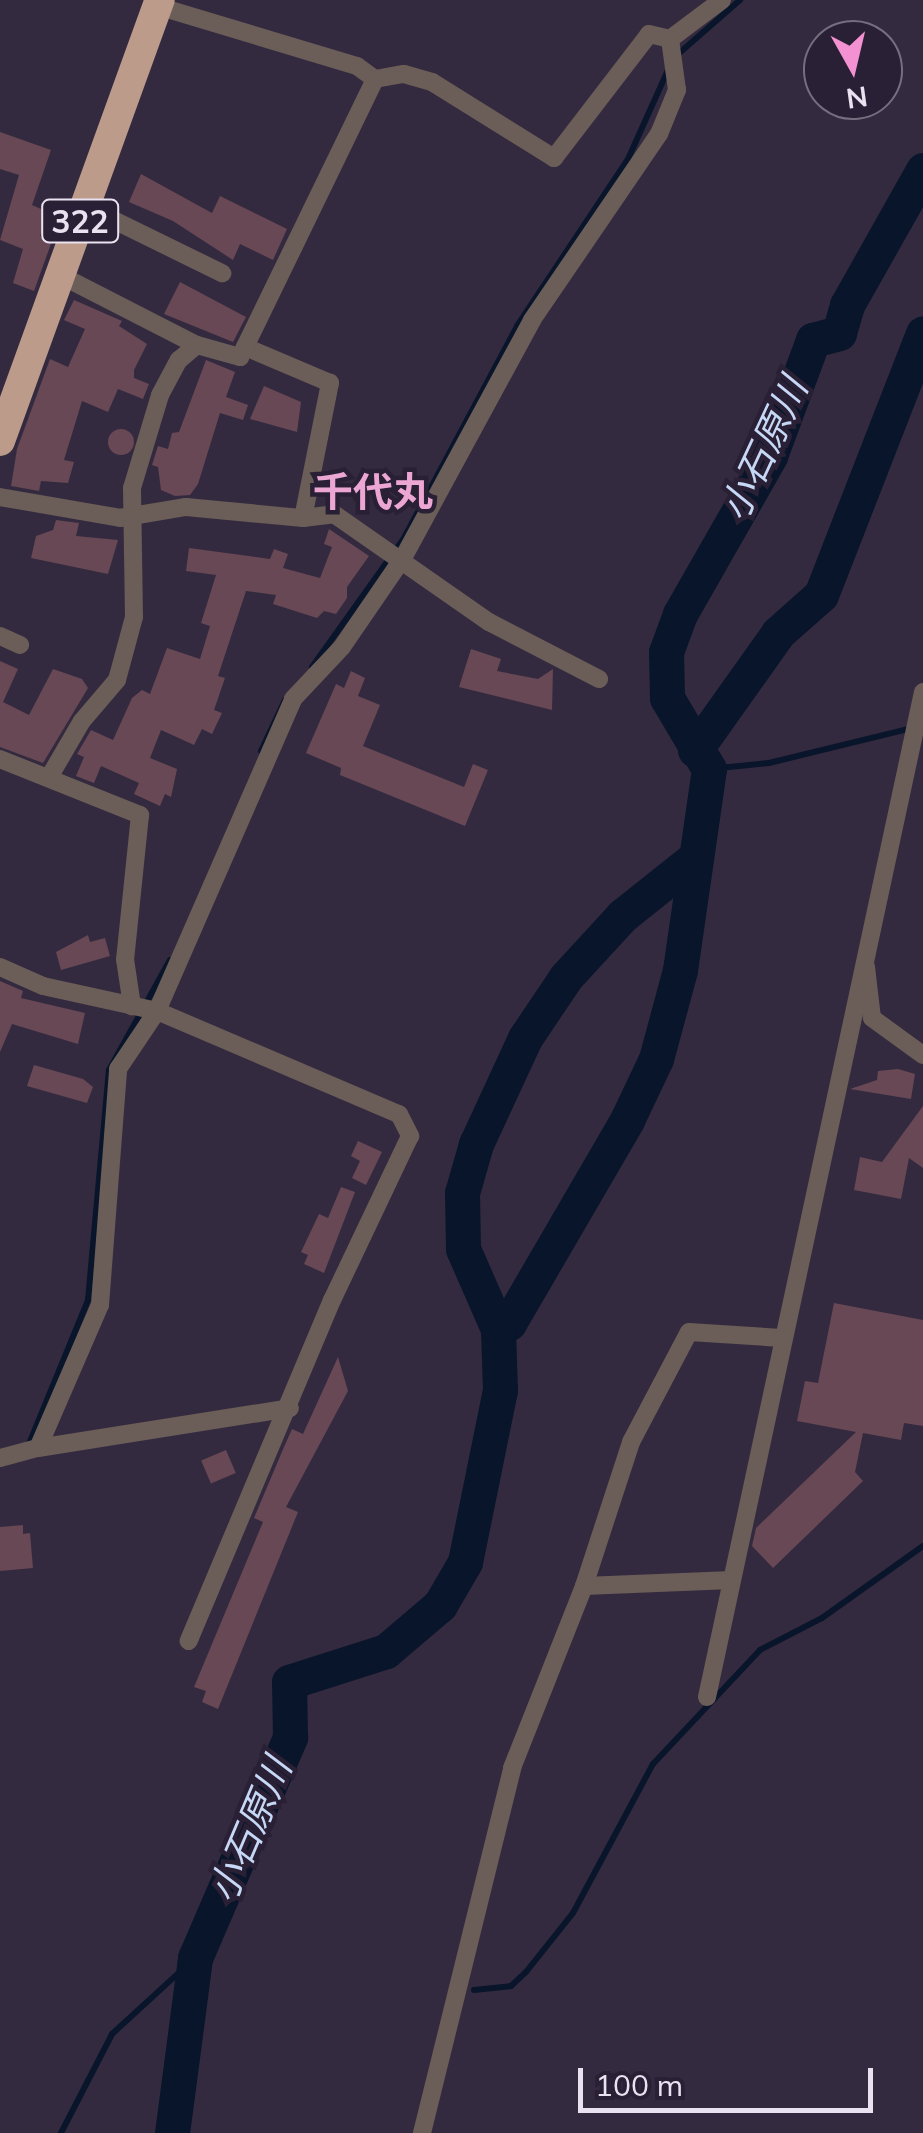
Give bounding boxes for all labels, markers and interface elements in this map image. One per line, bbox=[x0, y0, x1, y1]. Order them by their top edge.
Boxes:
north arrow bbox=[803, 20, 903, 120]
text: N bbox=[844, 79, 870, 117]
road number: 322 bbox=[40, 194, 120, 248]
water label: 小石原川 bbox=[711, 370, 817, 528]
district label: 千代丸 bbox=[313, 467, 433, 515]
water label: 小石原川 bbox=[199, 1751, 301, 1909]
scale bar bbox=[583, 2048, 878, 2110]
text: 100 m bbox=[595, 2066, 683, 2104]

